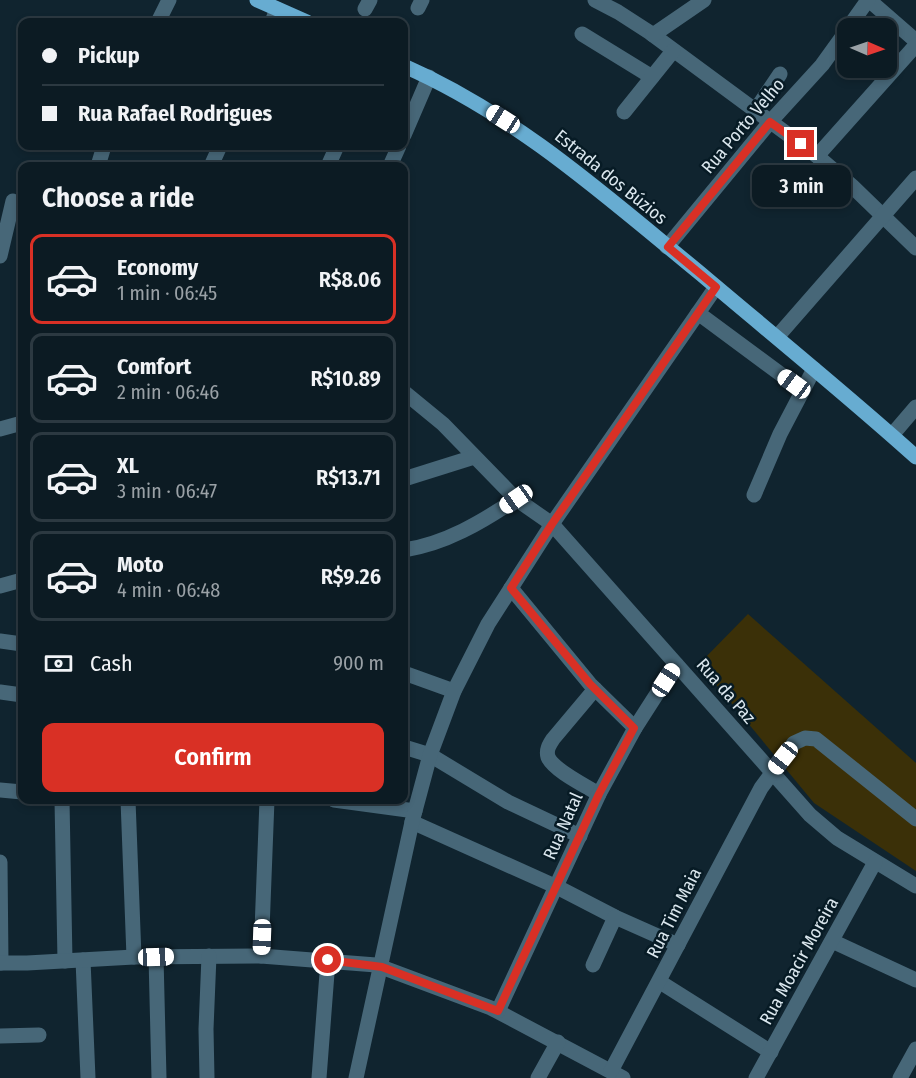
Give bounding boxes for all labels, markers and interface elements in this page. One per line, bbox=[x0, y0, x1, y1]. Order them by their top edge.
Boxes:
north arrow bbox=[837, 18, 897, 78]
map controls bbox=[837, 18, 897, 78]
text: Pickup bbox=[78, 42, 140, 69]
street label: Rua Porto Velho bbox=[697, 74, 789, 178]
text: Rua Rafael Rodrigues bbox=[78, 100, 272, 127]
car bbox=[483, 102, 523, 136]
street label: Estrada dos Búzios bbox=[550, 125, 672, 229]
route end bbox=[787, 130, 814, 157]
callout: 3 min bbox=[752, 165, 850, 207]
text: 3 min bbox=[779, 174, 824, 198]
text: Choose a ride bbox=[42, 182, 194, 214]
icon: car bbox=[45, 252, 99, 306]
text: Economy bbox=[117, 254, 198, 281]
text: R$8.06 bbox=[319, 266, 381, 293]
text: 1 min · 06:45 bbox=[117, 281, 217, 305]
icon: car bbox=[45, 351, 99, 405]
text: Comfort bbox=[117, 353, 191, 380]
text: R$10.89 bbox=[310, 365, 381, 392]
car bbox=[774, 366, 814, 402]
text: 2 min · 06:46 bbox=[117, 380, 219, 404]
icon: car bbox=[45, 450, 99, 504]
text: XL bbox=[117, 452, 139, 479]
text: R$13.71 bbox=[316, 464, 381, 491]
text: 3 min · 06:47 bbox=[117, 479, 217, 503]
car bbox=[496, 481, 536, 517]
icon: car bbox=[45, 549, 99, 603]
text: Moto bbox=[117, 551, 164, 578]
text: R$9.26 bbox=[321, 563, 381, 590]
text: 4 min · 06:48 bbox=[117, 578, 220, 602]
icon: cash bbox=[42, 647, 75, 680]
text: Cash bbox=[90, 650, 133, 677]
text: 900 m bbox=[333, 651, 384, 675]
street label: Rua da Paz bbox=[692, 654, 760, 728]
car bbox=[649, 660, 683, 700]
button: Confirm bbox=[42, 723, 384, 792]
car bbox=[765, 738, 801, 778]
street label: Rua Natal bbox=[538, 789, 588, 863]
street label: Rua Tim Maia bbox=[642, 864, 706, 962]
street label: Rua Moacir Moreira bbox=[755, 893, 843, 1028]
car bbox=[252, 919, 272, 955]
route start bbox=[314, 946, 341, 973]
car bbox=[138, 947, 174, 967]

